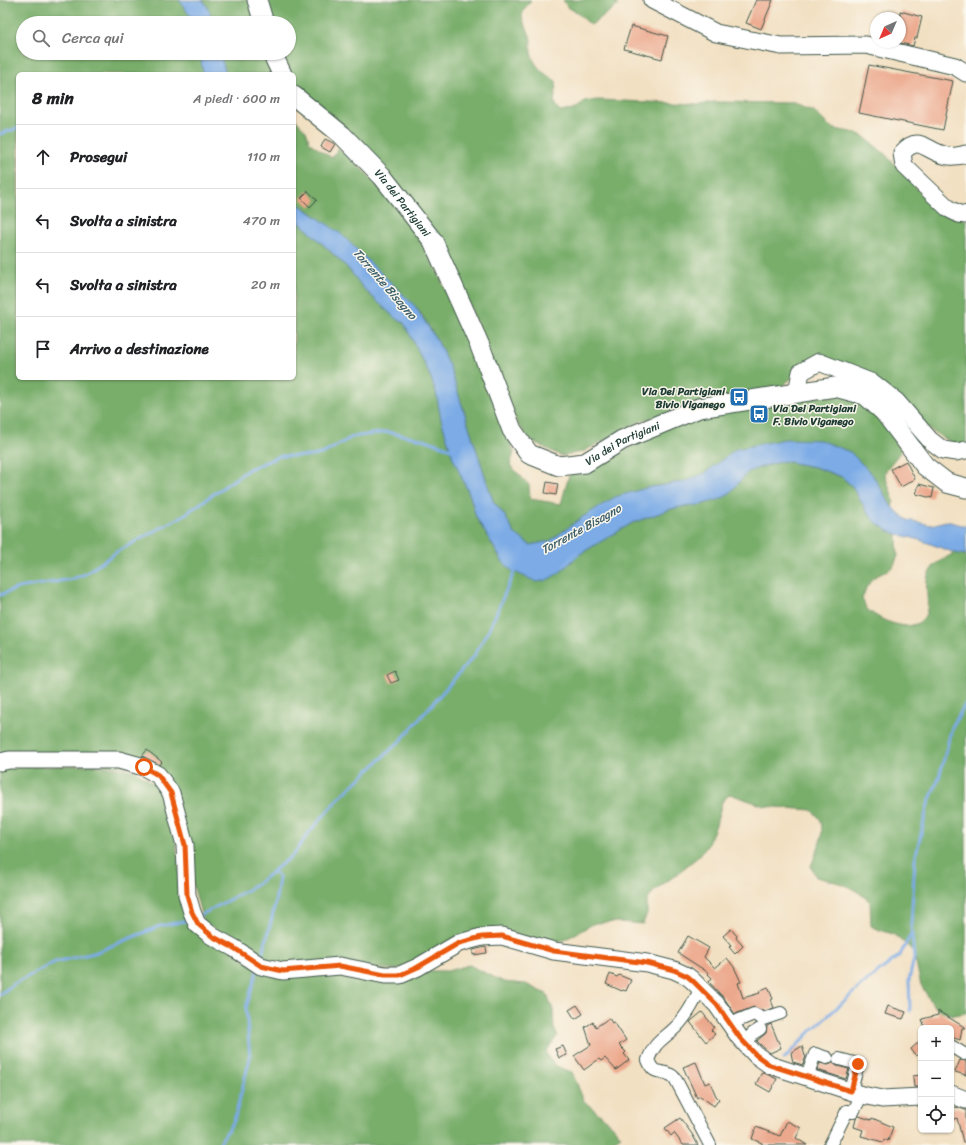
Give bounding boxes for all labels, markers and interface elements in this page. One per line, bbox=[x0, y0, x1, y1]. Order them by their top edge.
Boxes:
north arrow bbox=[870, 12, 906, 48]
search box bbox=[16, 16, 296, 60]
text: Cerca qui bbox=[62, 25, 124, 51]
icon: search bbox=[30, 27, 52, 49]
text: 8 min bbox=[32, 83, 74, 113]
text: A piedi · 600 m bbox=[193, 87, 280, 110]
text: Prosegui bbox=[70, 144, 127, 170]
text: 110 m bbox=[247, 145, 280, 168]
icon: ahead bbox=[32, 146, 54, 168]
street label: Via dei Partigiani bbox=[370, 164, 436, 242]
text: Svolta a sinistra bbox=[70, 208, 177, 234]
text: 470 m bbox=[243, 209, 280, 232]
icon: left bbox=[32, 210, 54, 232]
water label: Torrente Bisagno bbox=[347, 243, 423, 326]
text: Svolta a sinistra bbox=[70, 272, 177, 298]
text: 20 m bbox=[251, 273, 280, 296]
icon: left bbox=[32, 274, 54, 296]
text: Arrivo a destinazione bbox=[70, 336, 209, 362]
icon: arrive bbox=[32, 338, 54, 360]
place label: Via Dei Partigiani Bivio Viganego bbox=[642, 382, 726, 414]
bus stop icon: Via Dei Partigiani Bivio Viganego bbox=[728, 386, 750, 408]
place label: Via Dei Partigiani F. Bivio Viganego bbox=[772, 399, 857, 431]
bus stop icon: Via Dei Partigiani F. Bivio Viganego bbox=[748, 403, 770, 425]
street label: Via dei Partigiani bbox=[581, 415, 664, 470]
water label: Torrente Bisagno bbox=[537, 497, 626, 560]
route start bbox=[135, 758, 153, 776]
map controls bbox=[918, 1025, 954, 1133]
button: + bbox=[918, 1025, 954, 1061]
route end bbox=[849, 1055, 867, 1073]
button: − bbox=[918, 1061, 954, 1097]
button: locate bbox=[918, 1097, 954, 1133]

